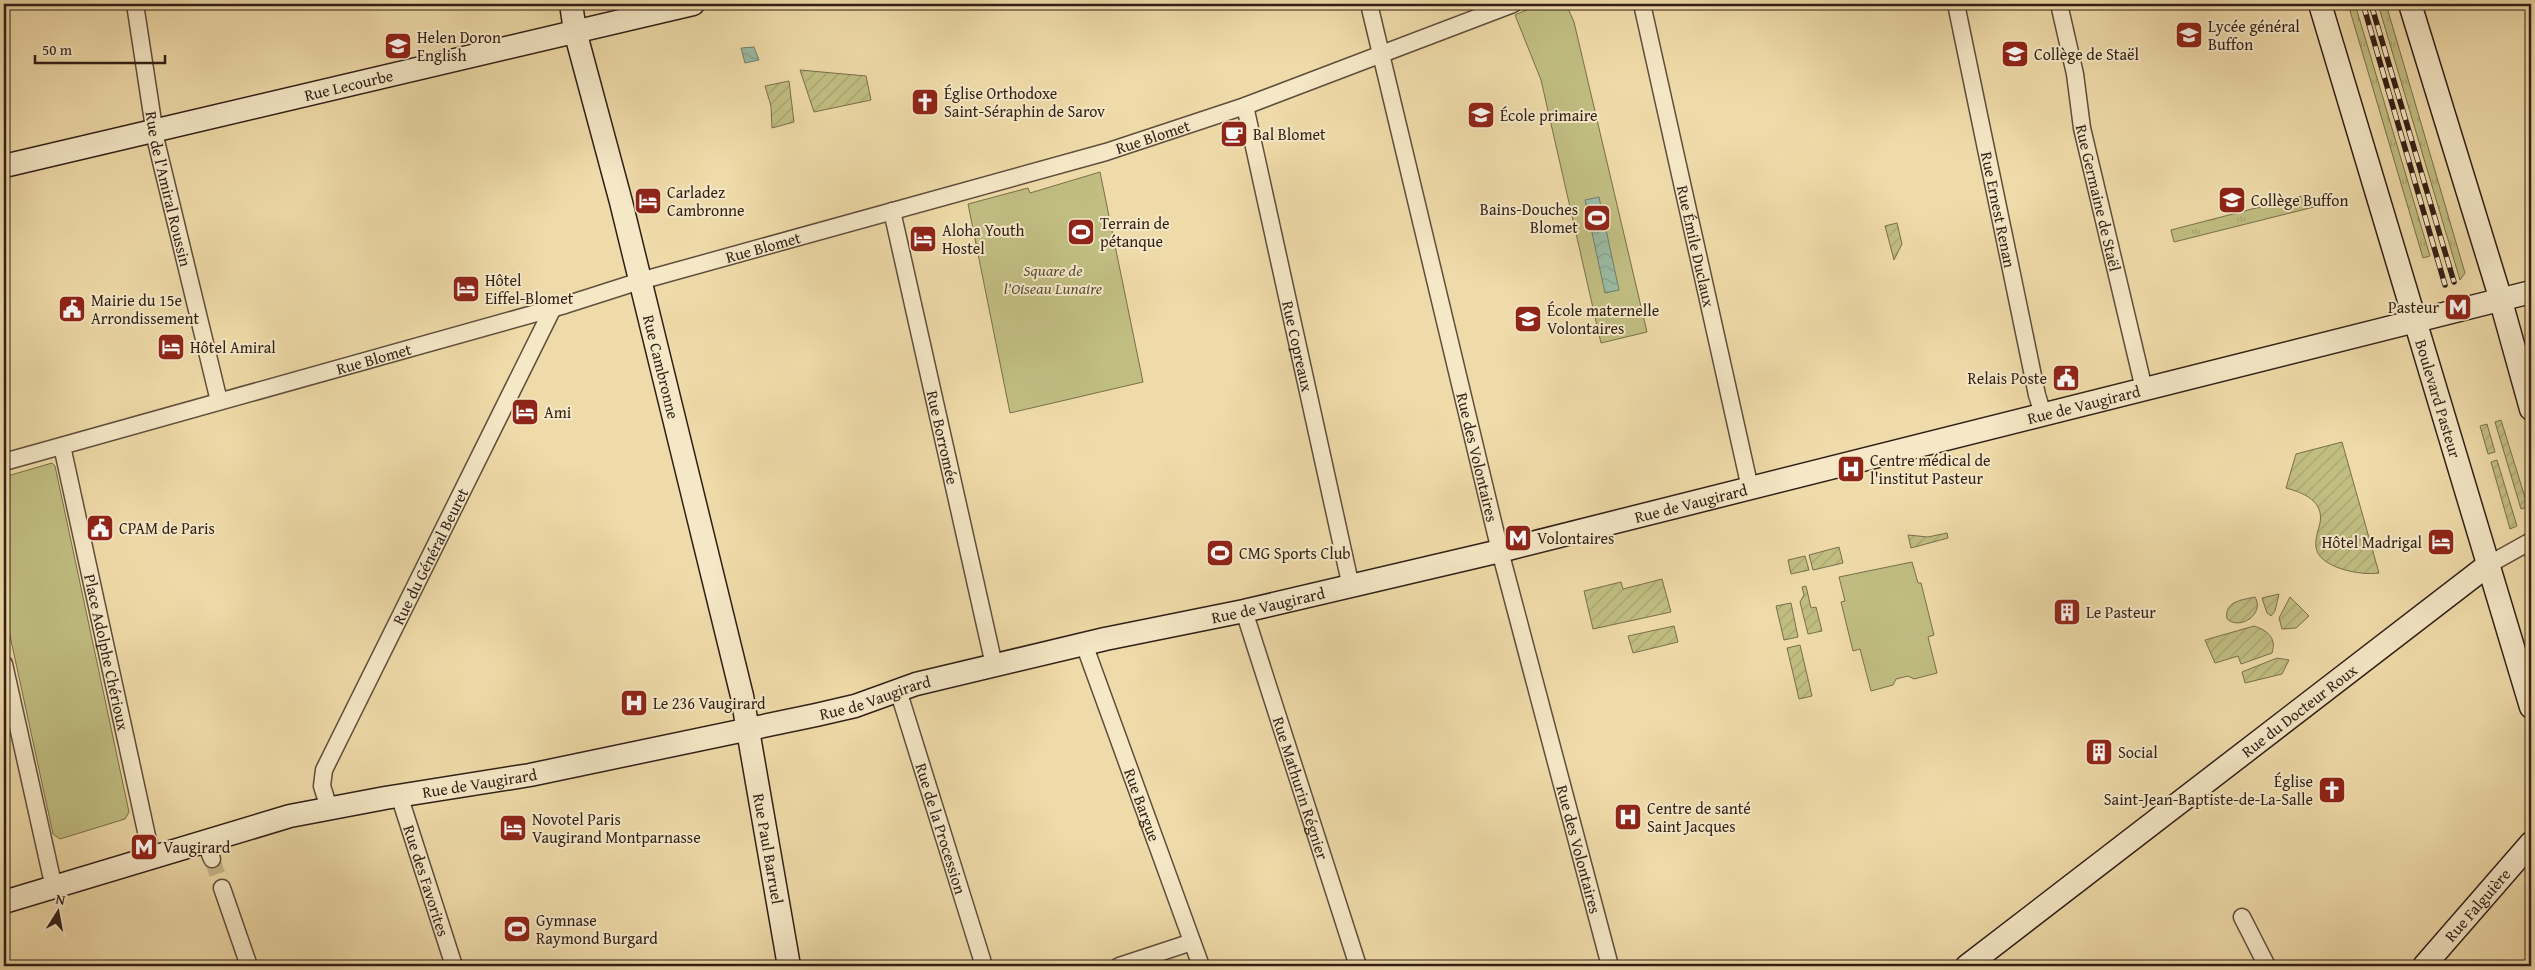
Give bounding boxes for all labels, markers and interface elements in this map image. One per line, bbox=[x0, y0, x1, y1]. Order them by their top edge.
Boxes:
place label: Lycée général Buffon bbox=[2208, 14, 2300, 56]
school or university icon: Lycée général Buffon bbox=[2174, 20, 2204, 50]
place label: Helen Doron English bbox=[417, 25, 501, 67]
school or university icon: Helen Doron English bbox=[383, 31, 413, 61]
scale bar bbox=[35, 32, 165, 64]
text: 50 m bbox=[42, 39, 73, 60]
school or university icon: Collège de Staël bbox=[2000, 39, 2030, 69]
place label: Collège de Staël bbox=[2034, 42, 2139, 66]
street label: Rue Lecourbe bbox=[302, 63, 395, 107]
place label: Église Orthodoxe Saint-Séraphin de Sarov bbox=[944, 81, 1105, 123]
church icon: Église Orthodoxe Saint-Séraphin de Sarov bbox=[910, 87, 940, 117]
school or university icon: École primaire bbox=[1466, 100, 1496, 130]
place label: École primaire bbox=[1500, 103, 1598, 127]
street label: Rue de l'Amiral Roussin bbox=[140, 110, 198, 269]
street label: Rue Blomet bbox=[1112, 113, 1193, 160]
cafe icon: Bal Blomet bbox=[1219, 119, 1249, 149]
place label: Bal Blomet bbox=[1253, 122, 1326, 146]
street label: Rue Germaine de Staël bbox=[2070, 122, 2128, 274]
street label: Rue Ernest Renan bbox=[1975, 149, 2022, 270]
place label: Carladez Cambronne bbox=[667, 180, 745, 222]
street label: Rue Émile Duclaux bbox=[1671, 183, 1721, 310]
school or university icon: Collège Buffon bbox=[2217, 185, 2247, 215]
hotel icon: Carladez Cambronne bbox=[633, 186, 663, 216]
place label: Collège Buffon bbox=[2251, 188, 2348, 212]
place label: Bains-Douches Blomet bbox=[1480, 197, 1578, 239]
sports icon: Bains-Douches Blomet bbox=[1582, 203, 1612, 233]
place label: Terrain de pétanque bbox=[1100, 211, 1170, 253]
sports icon: Terrain de pétanque bbox=[1066, 217, 1096, 247]
place label: Aloha Youth Hostel bbox=[942, 218, 1025, 260]
hotel icon: Aloha Youth Hostel bbox=[908, 224, 938, 254]
street label: Rue Blomet bbox=[723, 225, 804, 269]
park label: Square de l'Oiseau Lunaire bbox=[1004, 258, 1103, 300]
place label: Hôtel Eiffel-Blomet bbox=[485, 268, 574, 310]
hotel icon: Hôtel Eiffel-Blomet bbox=[451, 274, 481, 304]
place label: Mairie du 15e Arrondissement bbox=[91, 288, 200, 330]
metro station icon: Pasteur bbox=[2443, 292, 2473, 322]
public building icon: Mairie du 15e Arrondissement bbox=[57, 294, 87, 324]
place label: Pasteur bbox=[2388, 295, 2439, 319]
street label: Rue Copreaux bbox=[1276, 298, 1320, 395]
place label: École maternelle Volontaires bbox=[1547, 298, 1659, 340]
school or university icon: École maternelle Volontaires bbox=[1513, 304, 1543, 334]
street label: Rue Cambronne bbox=[637, 312, 686, 421]
hotel icon: Hôtel Amiral bbox=[156, 332, 186, 362]
place label: Hôtel Amiral bbox=[190, 335, 276, 359]
street label: Rue Blomet bbox=[334, 336, 414, 380]
street label: Boulevard Pasteur bbox=[2409, 336, 2468, 461]
public building icon: Relais Poste bbox=[2051, 363, 2081, 393]
place label: Relais Poste bbox=[1968, 366, 2047, 390]
street label: Rue de Vaugirard bbox=[2025, 379, 2143, 430]
street label: Rue Borromée bbox=[921, 388, 965, 487]
street label: Rue des Volontaires bbox=[1450, 390, 1505, 524]
hotel icon: Ami bbox=[510, 397, 540, 427]
place label: Ami bbox=[544, 400, 572, 424]
place label: Centre médical de l'institut Pasteur bbox=[1870, 448, 1991, 490]
hospital icon: Centre médical de l'institut Pasteur bbox=[1836, 454, 1866, 484]
street label: Rue de Vaugirard bbox=[1632, 477, 1750, 529]
street label: Rue du Général Beuret bbox=[386, 483, 474, 629]
public building icon: CPAM de Paris bbox=[85, 513, 115, 543]
place label: CPAM de Paris bbox=[119, 516, 215, 540]
metro station icon: Volontaires bbox=[1503, 523, 1533, 553]
place label: Volontaires bbox=[1537, 526, 1614, 550]
hotel icon: Hôtel Madrigal bbox=[2426, 527, 2456, 557]
place label: Hôtel Madrigal bbox=[2322, 530, 2423, 554]
sports icon: CMG Sports Club bbox=[1205, 538, 1235, 568]
place label: CMG Sports Club bbox=[1239, 541, 1351, 565]
street label: Place Adolphe Chérioux bbox=[78, 572, 136, 734]
street label: Rue de Vaugirard bbox=[1209, 580, 1328, 629]
building icon: Le Pasteur bbox=[2052, 597, 2082, 627]
place label: Le Pasteur bbox=[2086, 600, 2156, 624]
street label: Rue du Docteur Roux bbox=[2236, 657, 2363, 763]
street label: Rue de Vaugirard bbox=[817, 669, 933, 726]
hospital icon: Le 236 Vaugirard bbox=[619, 688, 649, 718]
place label: Le 236 Vaugirard bbox=[653, 691, 766, 715]
street label: Rue Mathurin Régnier bbox=[1267, 714, 1335, 863]
building icon: Social bbox=[2084, 737, 2114, 767]
place label: Social bbox=[2118, 740, 2158, 764]
street label: Rue de la Procession bbox=[909, 760, 973, 897]
street label: Rue de Vaugirard bbox=[420, 762, 539, 804]
street label: Rue Bargue bbox=[1118, 765, 1167, 845]
place label: Église Saint-Jean-Baptiste-de-La-Salle bbox=[2104, 769, 2313, 811]
church icon: Église Saint-Jean-Baptiste-de-La-Salle bbox=[2317, 775, 2347, 805]
street label: Rue des Volontaires bbox=[1551, 782, 1608, 916]
street label: Rue Paul Barruel bbox=[747, 791, 790, 907]
place label: Centre de santé Saint Jacques bbox=[1647, 796, 1751, 838]
hospital icon: Centre de santé Saint Jacques bbox=[1613, 802, 1643, 832]
place label: Novotel Paris Vaugirand Montparnasse bbox=[532, 807, 701, 849]
hotel icon: Novotel Paris Vaugirand Montparnasse bbox=[498, 813, 528, 843]
street label: Rue des Favorites bbox=[397, 822, 456, 939]
metro station icon: Vaugirard bbox=[129, 832, 159, 862]
place label: Vaugirard bbox=[163, 835, 231, 859]
street label: Rue Falguière bbox=[2438, 863, 2516, 947]
north arrow bbox=[32, 888, 82, 938]
text: N bbox=[54, 889, 68, 910]
place label: Gymnase Raymond Burgard bbox=[536, 908, 658, 950]
sports icon: Gymnase Raymond Burgard bbox=[502, 914, 532, 944]

